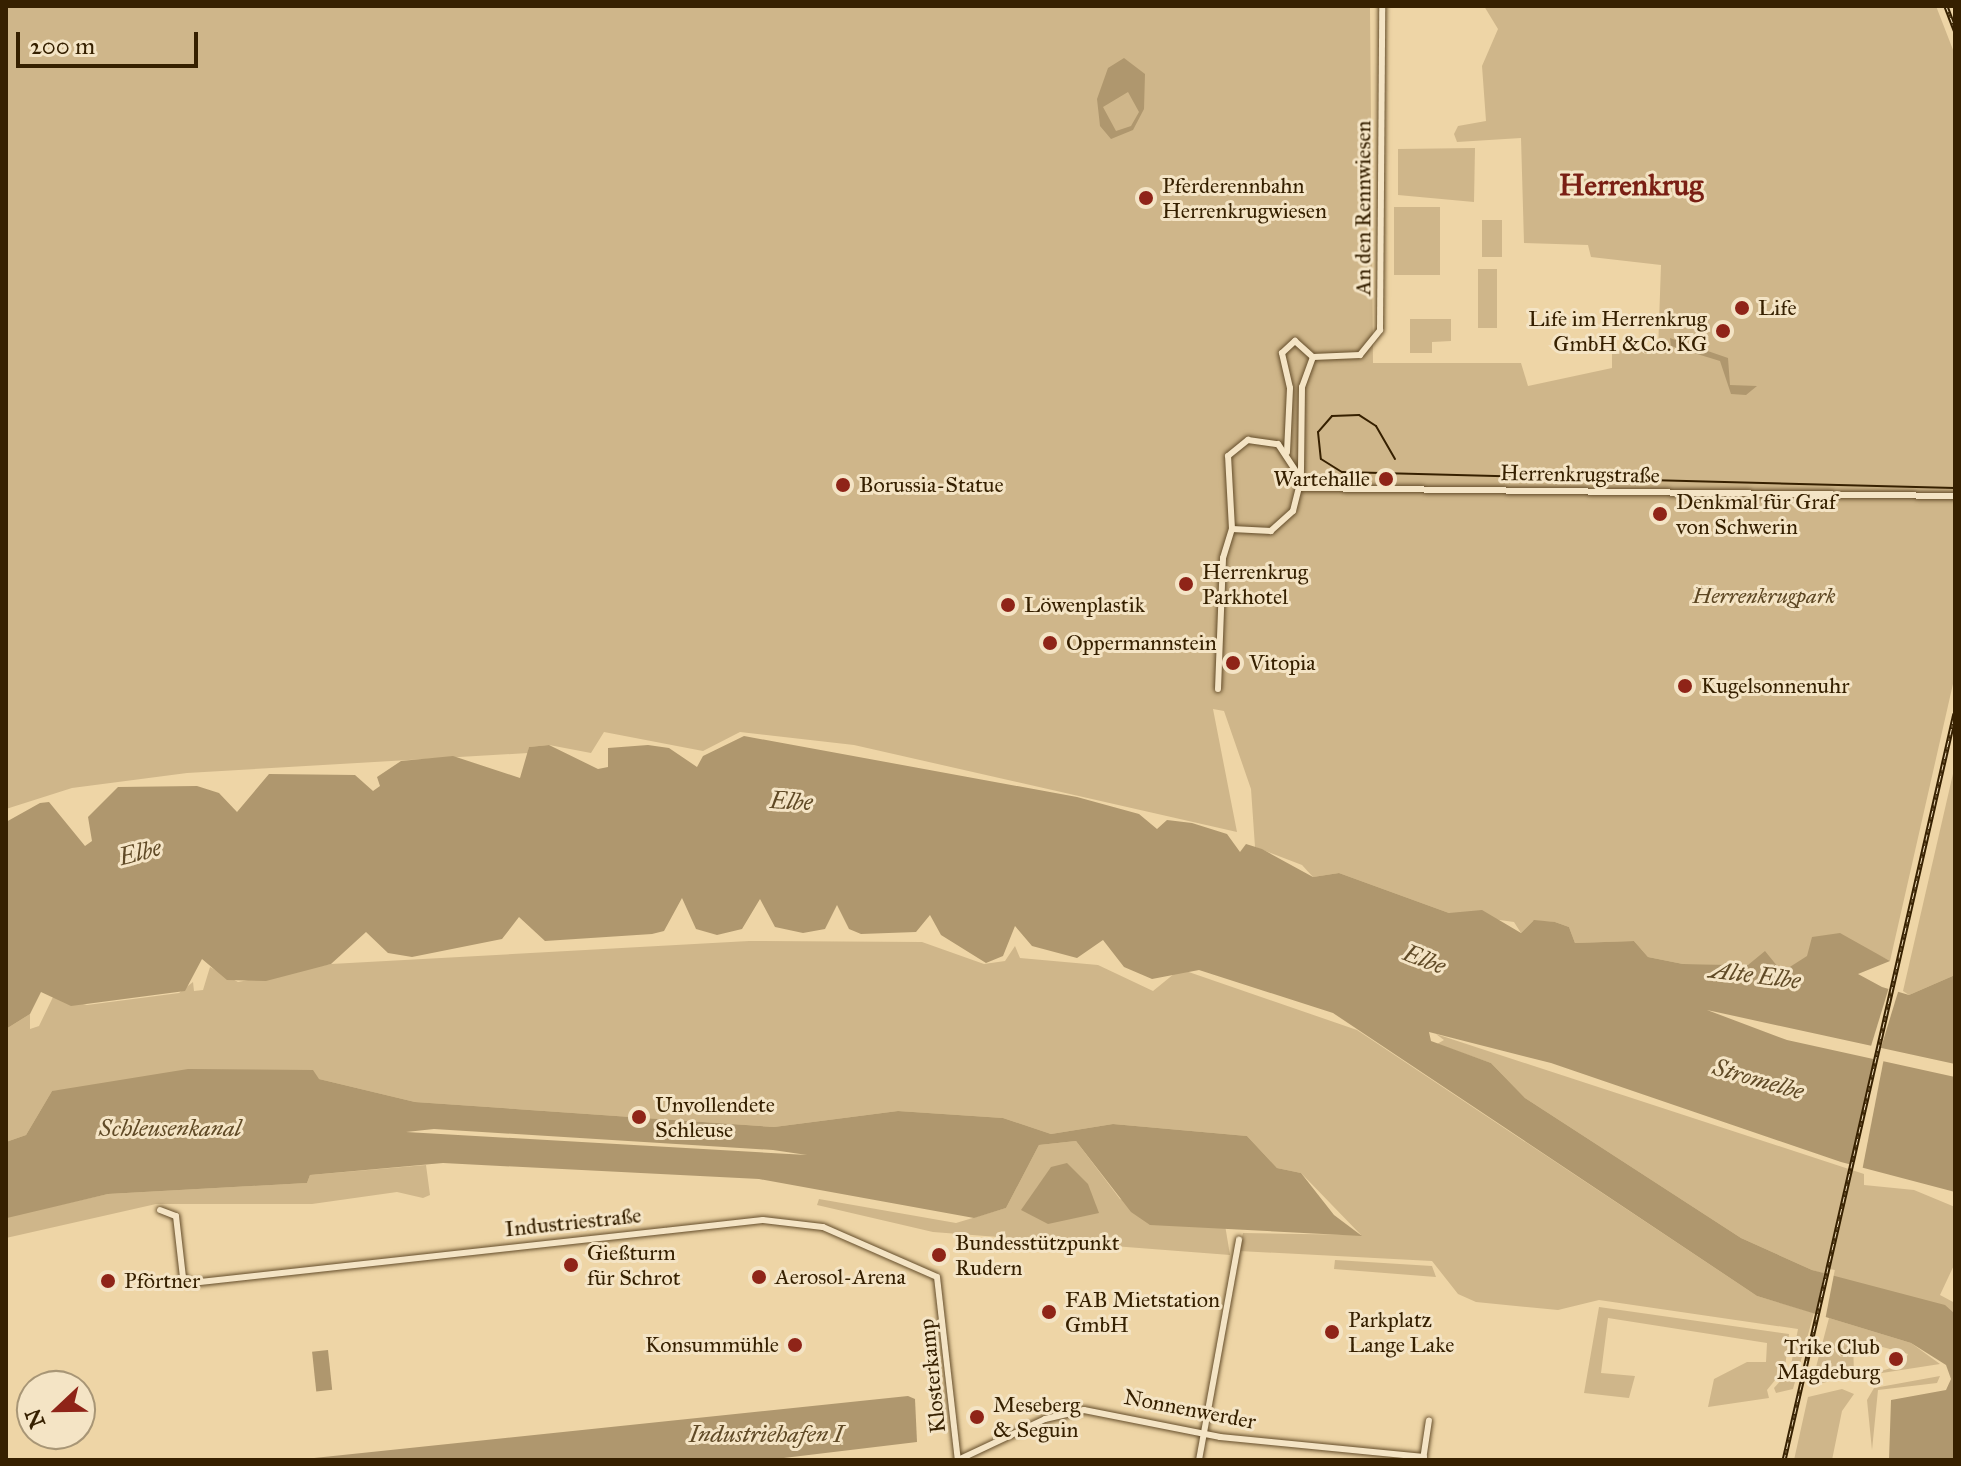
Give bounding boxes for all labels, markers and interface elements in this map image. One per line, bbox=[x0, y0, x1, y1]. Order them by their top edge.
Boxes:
scale bar bbox=[20, 16, 202, 66]
text: 200 m bbox=[30, 31, 95, 61]
street label: An den Rennwiesen bbox=[1350, 120, 1376, 296]
district label: Herrenkrug bbox=[1559, 167, 1703, 203]
place label: Pferderennbahn Herrenkrugwiesen bbox=[1162, 172, 1327, 224]
marker: Pferderennbahn Herrenkrugwiesen bbox=[1137, 189, 1155, 207]
place label: Life bbox=[1758, 295, 1797, 321]
marker: Life bbox=[1733, 299, 1751, 317]
place label: Life im Herrenkrug GmbH &Co. KG bbox=[1528, 305, 1707, 356]
marker: Life im Herrenkrug GmbH &Co. KG bbox=[1714, 322, 1732, 340]
street label: Herrenkrugstraße bbox=[1500, 459, 1660, 489]
place label: Wartehalle bbox=[1273, 466, 1370, 492]
marker: Wartehalle bbox=[1377, 470, 1395, 488]
place label: Borussia-Statue bbox=[859, 472, 1004, 498]
marker: Borussia-Statue bbox=[834, 476, 852, 494]
place label: Denkmal für Graf von Schwerin bbox=[1676, 488, 1836, 540]
marker: Denkmal für Graf von Schwerin bbox=[1651, 505, 1669, 523]
place label: Herrenkrug Parkhotel bbox=[1202, 558, 1308, 610]
marker: Herrenkrug Parkhotel bbox=[1177, 575, 1195, 593]
park label: Herrenkrugpark bbox=[1692, 583, 1836, 609]
place label: Löwenplastik bbox=[1024, 592, 1145, 618]
marker: Löwenplastik bbox=[999, 596, 1017, 614]
place label: Oppermannstein bbox=[1066, 630, 1217, 656]
marker: Oppermannstein bbox=[1041, 634, 1059, 652]
place label: Vitopia bbox=[1249, 650, 1316, 676]
marker: Vitopia bbox=[1224, 654, 1242, 672]
place label: Kugelsonnenuhr bbox=[1701, 673, 1850, 699]
marker: Kugelsonnenuhr bbox=[1676, 677, 1694, 695]
water label: Elbe bbox=[769, 786, 813, 818]
water label: Elbe bbox=[116, 834, 164, 872]
water label: Elbe bbox=[1399, 939, 1449, 981]
water label: Alte Elbe bbox=[1708, 956, 1802, 996]
water label: Stromelbe bbox=[1709, 1053, 1807, 1107]
place label: Unvollendete Schleuse bbox=[655, 1091, 775, 1142]
marker: Unvollendete Schleuse bbox=[630, 1108, 648, 1126]
water label: Schleusenkanal bbox=[99, 1115, 241, 1143]
street label: Industriestraße bbox=[503, 1202, 643, 1242]
place label: Bundesstützpunkt Rudern bbox=[955, 1229, 1119, 1280]
place label: Gießturm für Schrot bbox=[587, 1239, 680, 1290]
marker: Bundesstützpunkt Rudern bbox=[930, 1246, 948, 1264]
marker: Gießturm für Schrot bbox=[562, 1256, 580, 1274]
place label: Aerosol-Arena bbox=[775, 1264, 906, 1290]
place label: Pförtner bbox=[124, 1268, 200, 1294]
marker: Aerosol-Arena bbox=[750, 1268, 768, 1286]
marker: Pförtner bbox=[99, 1272, 117, 1290]
place label: FAB Mietstation GmbH bbox=[1065, 1286, 1220, 1338]
marker: FAB Mietstation GmbH bbox=[1040, 1303, 1058, 1321]
place label: Parkplatz Lange Lake bbox=[1348, 1306, 1454, 1358]
street label: Klosterkamp bbox=[913, 1318, 951, 1434]
marker: Parkplatz Lange Lake bbox=[1323, 1323, 1341, 1341]
place label: Konsummühle bbox=[645, 1332, 779, 1358]
place label: Trike Club Magdeburg bbox=[1777, 1333, 1880, 1384]
marker: Konsummühle bbox=[786, 1336, 804, 1354]
marker: Trike Club Magdeburg bbox=[1887, 1350, 1905, 1368]
north arrow bbox=[16, 1370, 96, 1450]
street label: Nonnenwerder bbox=[1122, 1383, 1258, 1435]
place label: Meseberg & Seguin bbox=[993, 1391, 1080, 1442]
text: N bbox=[19, 1405, 51, 1432]
marker: Meseberg & Seguin bbox=[968, 1408, 986, 1426]
water label: Industriehafen I bbox=[689, 1421, 843, 1449]

